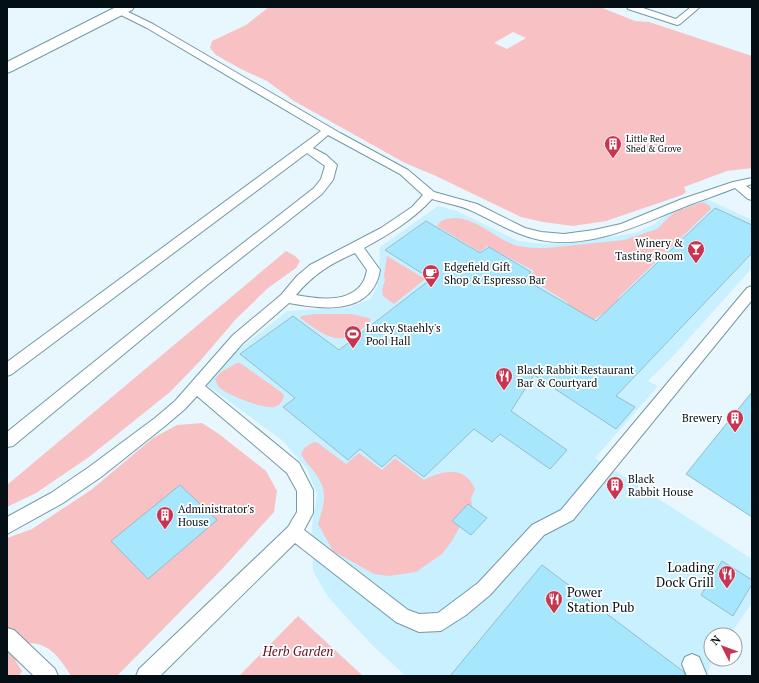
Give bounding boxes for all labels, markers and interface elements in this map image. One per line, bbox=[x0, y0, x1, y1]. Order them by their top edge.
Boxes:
place label: Little Red Shed & Grove bbox=[626, 133, 682, 155]
building icon: Little Red Shed & Grove bbox=[603, 134, 623, 159]
place label: Winery & Tasting Room bbox=[615, 236, 684, 263]
bar icon: Winery & Tasting Room bbox=[686, 239, 706, 264]
place label: Edgefield Gift Shop & Espresso Bar bbox=[444, 260, 546, 287]
cafe icon: Edgefield Gift Shop & Espresso Bar bbox=[421, 263, 441, 288]
place label: Lucky Staehly's Pool Hall bbox=[366, 321, 441, 348]
sports icon: Lucky Staehly's Pool Hall bbox=[343, 324, 363, 349]
place label: Black Rabbit Restaurant Bar & Courtyard bbox=[517, 363, 634, 390]
restaurant icon: Black Rabbit Restaurant Bar & Courtyard bbox=[494, 366, 514, 391]
building icon: Brewery bbox=[725, 408, 745, 433]
place label: Brewery bbox=[682, 411, 722, 425]
place label: Black Rabbit House bbox=[628, 472, 694, 499]
building icon: Black Rabbit House bbox=[605, 475, 625, 500]
place label: Administrator's House bbox=[178, 502, 254, 529]
building icon: Administrator's House bbox=[155, 505, 175, 530]
place label: Loading Dock Grill bbox=[656, 558, 714, 591]
restaurant icon: Loading Dock Grill bbox=[717, 564, 737, 589]
place label: Power Station Pub bbox=[567, 583, 634, 616]
restaurant icon: Power Station Pub bbox=[544, 589, 564, 614]
north arrow bbox=[703, 627, 743, 667]
text: N bbox=[708, 632, 724, 648]
park label: Herb Garden bbox=[261, 642, 334, 660]

